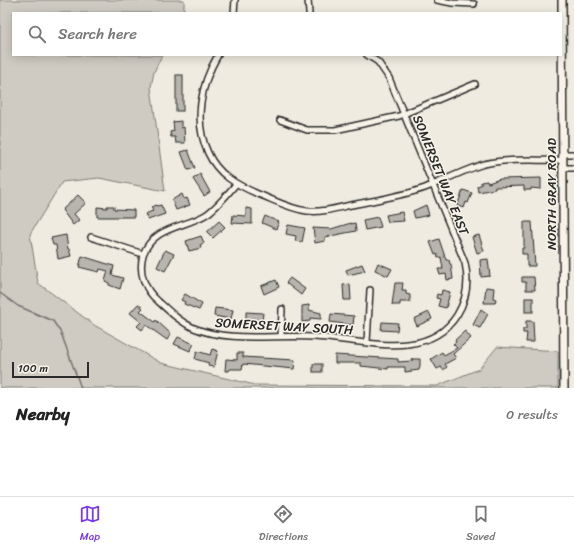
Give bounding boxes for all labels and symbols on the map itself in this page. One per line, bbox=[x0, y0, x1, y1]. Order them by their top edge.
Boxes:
street label: SOMERSET WAY EAST bbox=[406, 111, 476, 240]
street label: NORTH GRAY ROAD bbox=[540, 138, 563, 250]
street label: SOMERSET WAY SOUTH bbox=[214, 311, 354, 341]
scale bar bbox=[12, 360, 89, 379]

